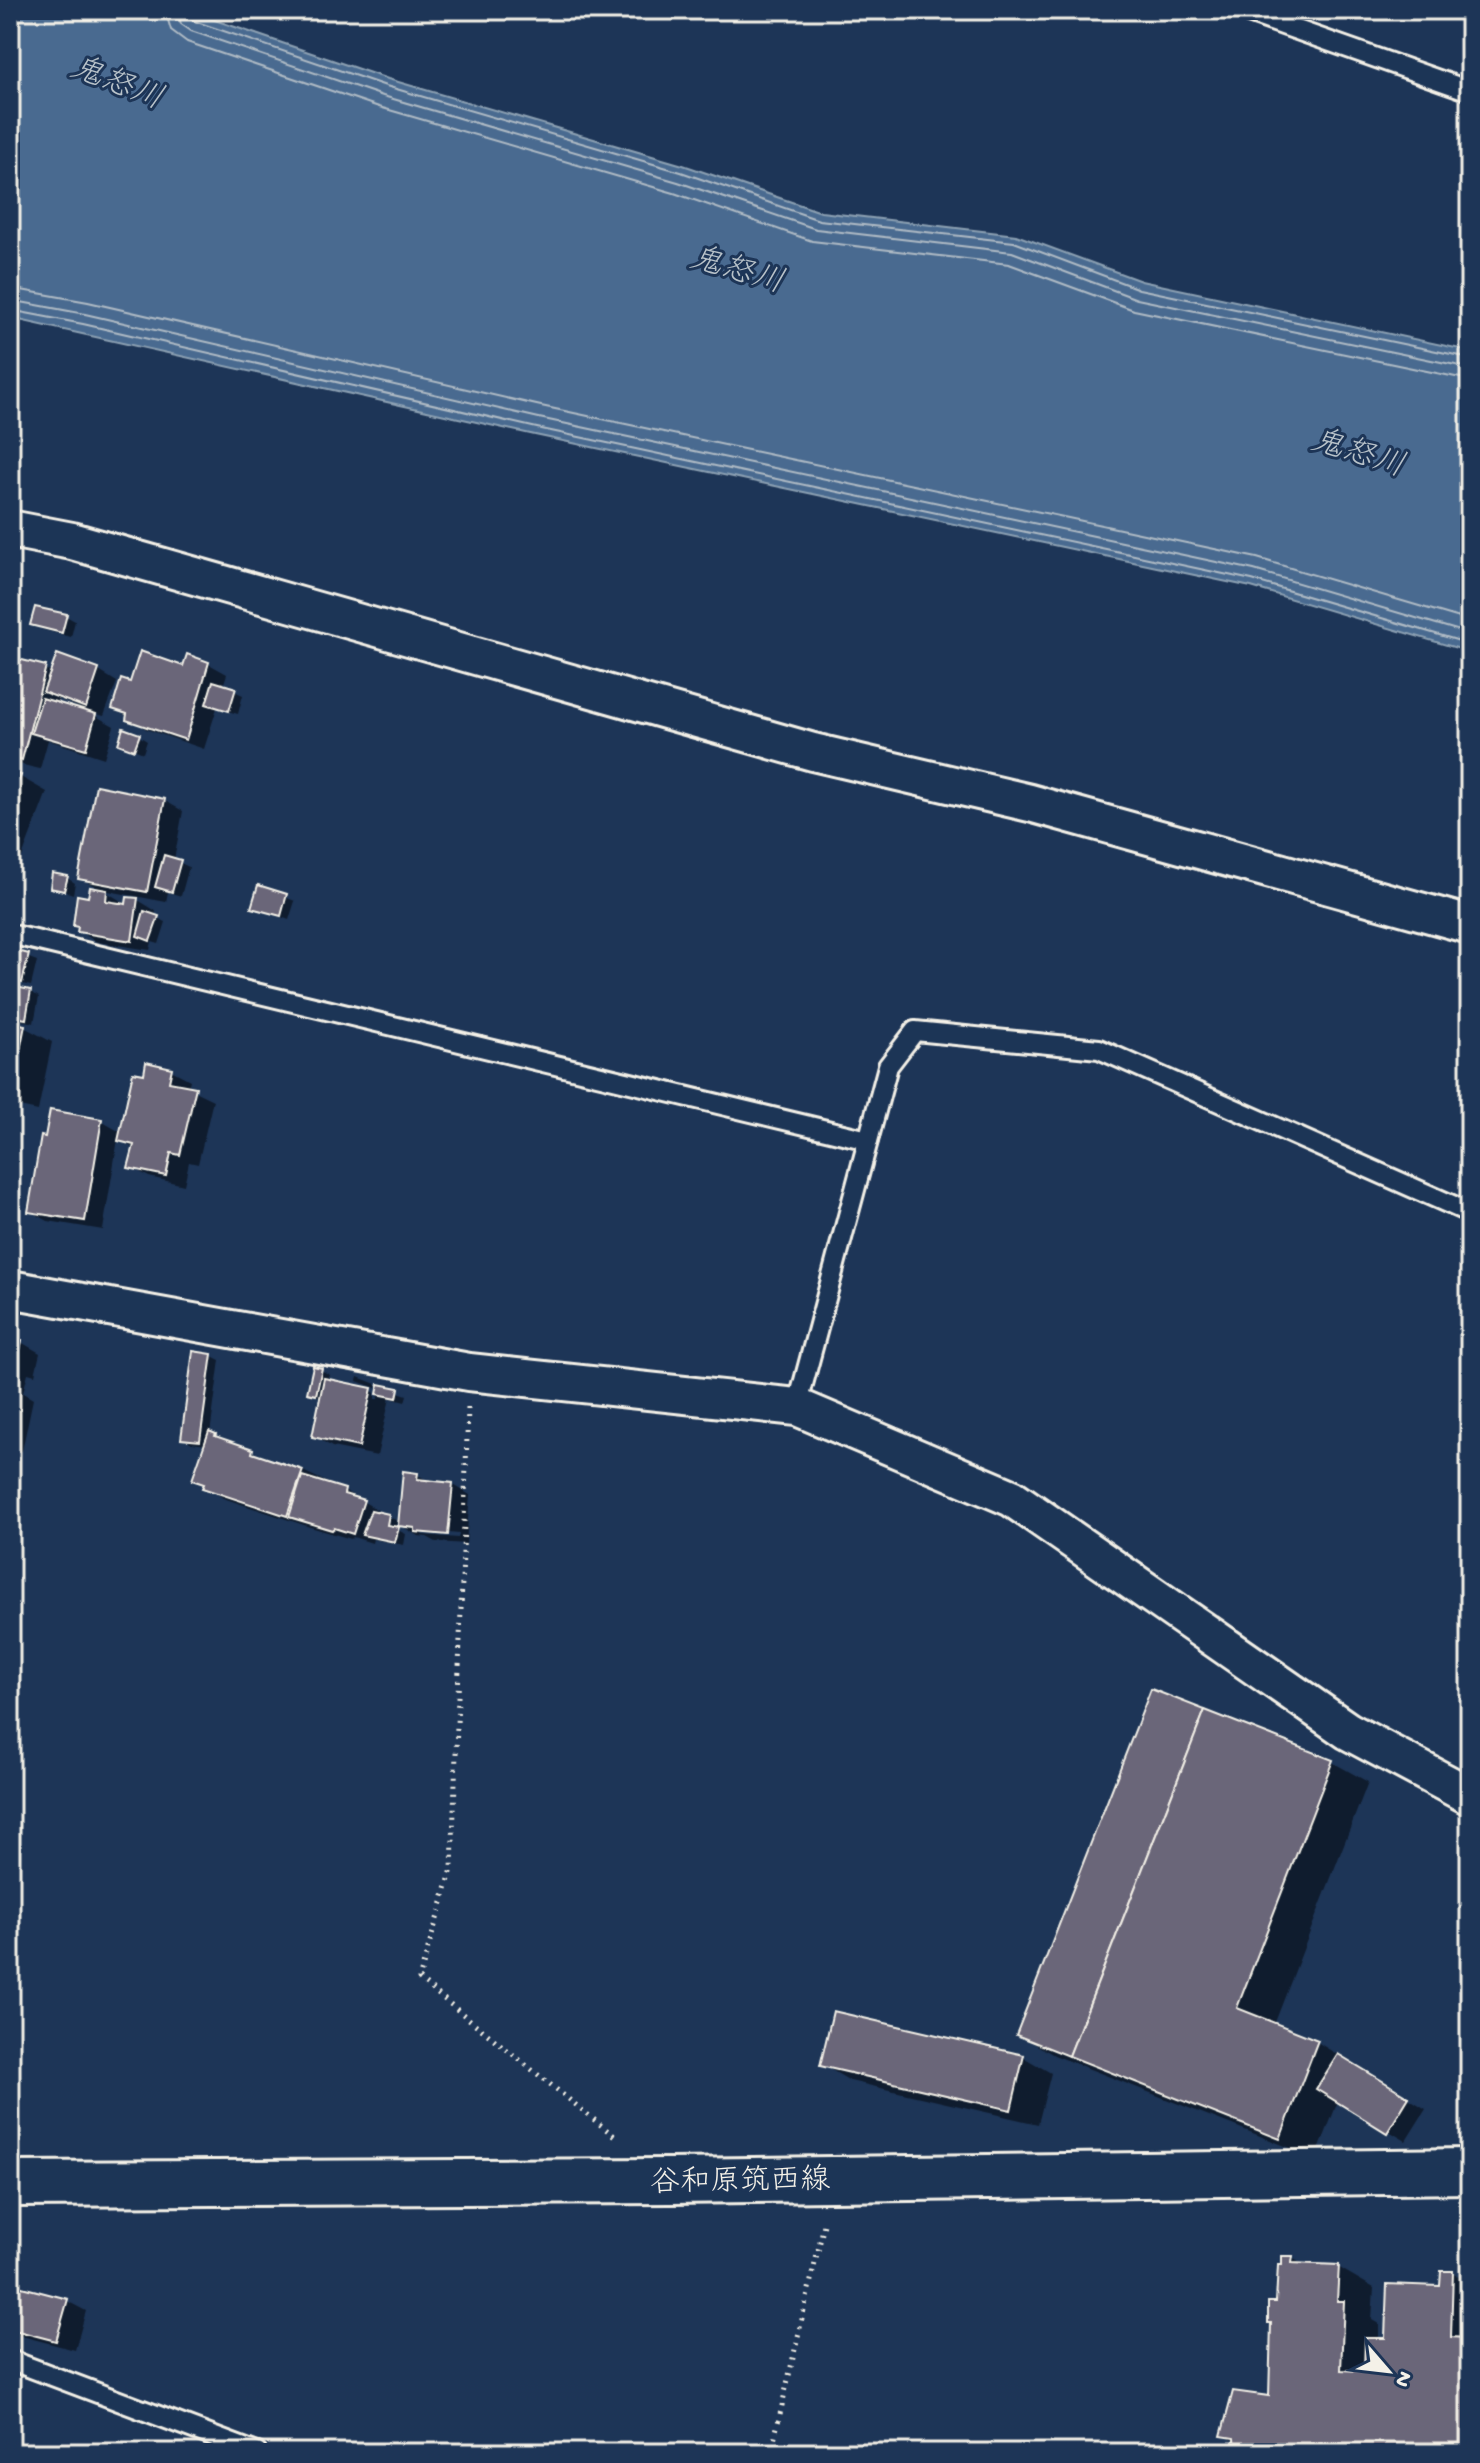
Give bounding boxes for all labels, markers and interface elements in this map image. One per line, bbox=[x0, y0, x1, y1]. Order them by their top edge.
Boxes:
water label: 鬼怒川 bbox=[65, 50, 168, 121]
water label: 鬼怒川 bbox=[685, 240, 788, 304]
water label: 鬼怒川 bbox=[1306, 423, 1409, 488]
street label: 谷和原筑西線 bbox=[650, 2162, 830, 2203]
north arrow bbox=[1348, 2331, 1428, 2411]
text: N bbox=[1387, 2366, 1417, 2391]

